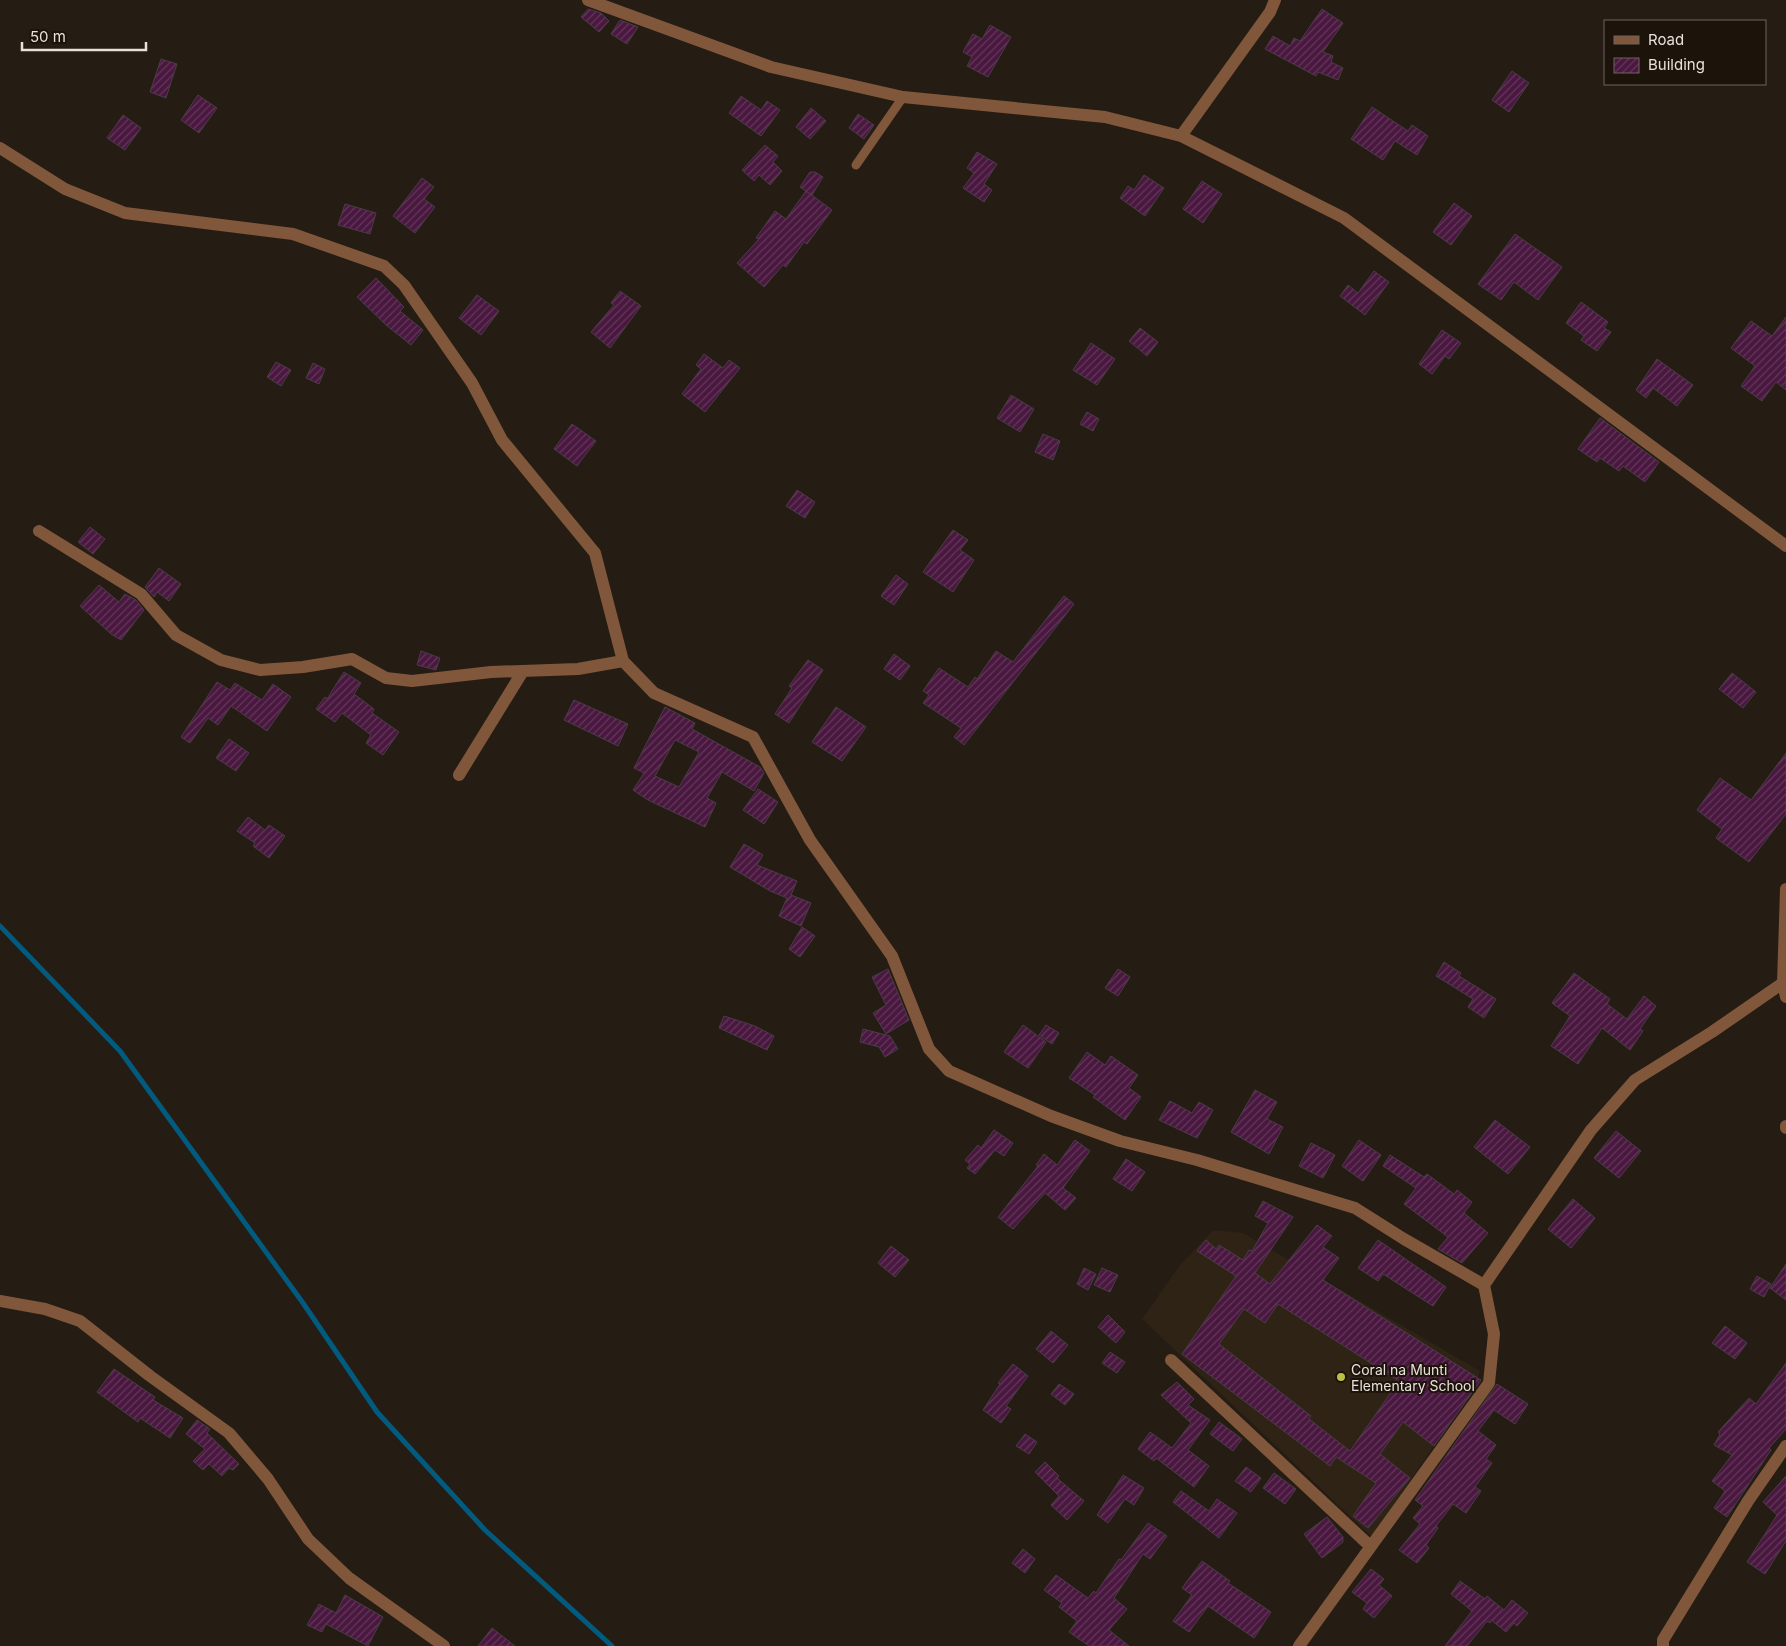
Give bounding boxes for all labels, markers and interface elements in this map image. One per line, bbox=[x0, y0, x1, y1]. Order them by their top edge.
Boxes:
scale bar bbox=[22, 20, 146, 52]
legend bbox=[1604, 20, 1766, 85]
text: 50 m bbox=[30, 27, 66, 46]
text: Road bbox=[1648, 30, 1684, 49]
text: Building bbox=[1648, 55, 1705, 74]
place label: Coral na Munti Elementary School bbox=[1351, 1361, 1475, 1394]
marker: Coral na Munti Elementary School bbox=[1335, 1371, 1347, 1383]

